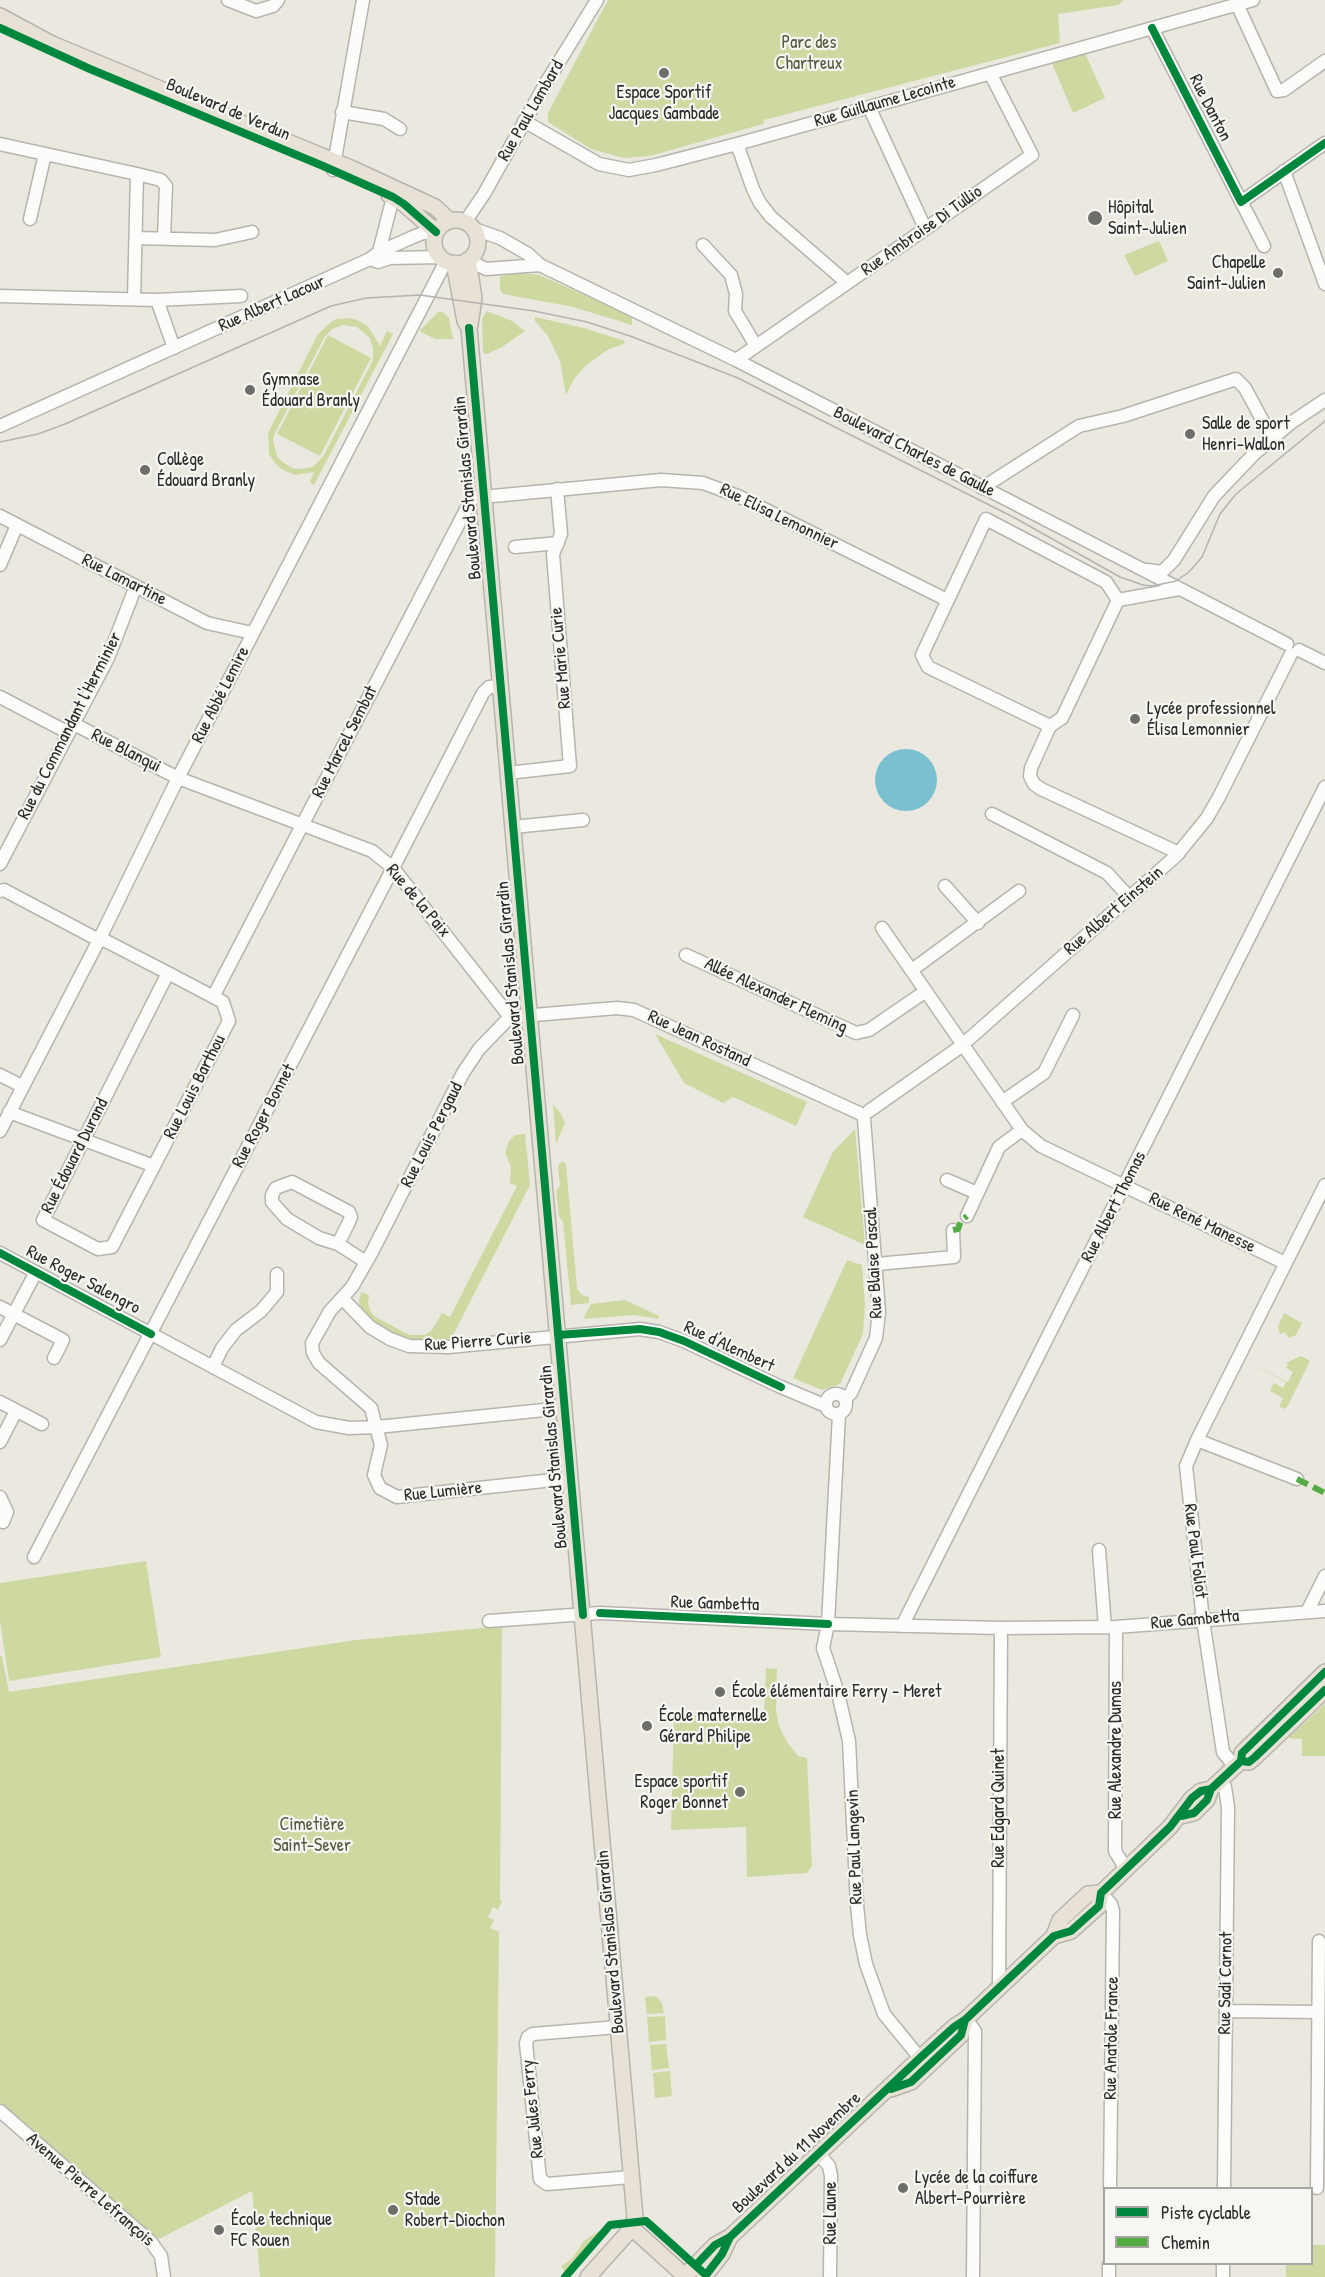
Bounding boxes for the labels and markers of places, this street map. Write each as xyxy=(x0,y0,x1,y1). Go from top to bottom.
marker: Espace Sportif Jacques Gambade xyxy=(657,66,671,80)
place label: Espace Sportif Jacques Gambade xyxy=(608,82,720,124)
place label: Hôpital Saint-Julien xyxy=(1108,197,1187,240)
marker: Hôpital Saint-Julien xyxy=(1086,209,1104,227)
place label: Chapelle Saint-Julien xyxy=(1187,252,1266,294)
marker: Chapelle Saint-Julien xyxy=(1271,266,1285,280)
place label: Gymnase Édouard Branly xyxy=(262,369,360,412)
marker: Gymnase Édouard Branly xyxy=(243,383,257,397)
place label: Salle de sport Henri-Wallon xyxy=(1202,413,1290,456)
marker: Salle de sport Henri-Wallon xyxy=(1183,427,1197,441)
place label: Collège Édouard Branly xyxy=(157,449,255,492)
marker: Collège Édouard Branly xyxy=(138,463,152,477)
place label: Lycée professionnel Élisa Lemonnier xyxy=(1147,698,1276,740)
marker: Lycée professionnel Élisa Lemonnier xyxy=(1128,712,1142,726)
place label: École élémentaire Ferry - Meret xyxy=(732,1681,942,1703)
marker: École élémentaire Ferry - Meret xyxy=(713,1685,727,1699)
place label: École maternelle Gérard Philipe xyxy=(659,1705,767,1748)
marker: École maternelle Gérard Philipe xyxy=(640,1719,654,1733)
place label: Espace sportif Roger Bonnet xyxy=(635,1771,728,1814)
marker: Espace sportif Roger Bonnet xyxy=(733,1785,747,1799)
place label: Lycée de la coiffure Albert-Pourrière xyxy=(915,2167,1038,2210)
marker: Lycée de la coiffure Albert-Pourrière xyxy=(896,2181,910,2195)
place label: Stade Robert-Diochon xyxy=(405,2189,505,2232)
marker: Stade Robert-Diochon xyxy=(386,2203,400,2217)
place label: École technique FC Rouen xyxy=(231,2209,332,2252)
marker: École technique FC Rouen xyxy=(212,2223,226,2237)

